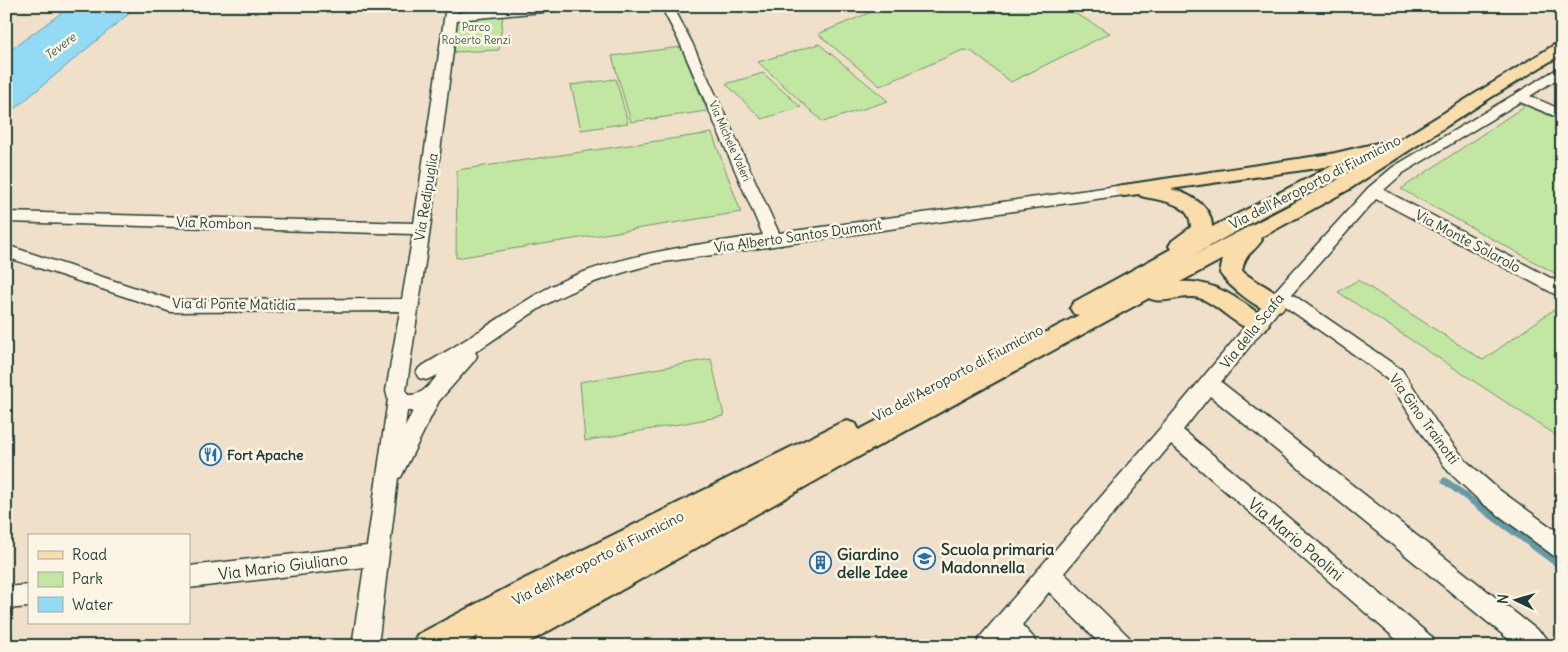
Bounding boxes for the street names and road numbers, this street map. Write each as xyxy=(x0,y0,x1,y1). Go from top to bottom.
street label: Via Michele Valeri xyxy=(706,99,754,183)
street label: Via dell'Aeroporto di Fiumicino xyxy=(1226,131,1404,233)
street label: Via Redipuglia xyxy=(410,152,442,242)
street label: Via Monte Solarolo xyxy=(1412,206,1524,276)
street label: Via Rombon xyxy=(176,213,252,233)
street label: Via Alberto Santos Dumont xyxy=(713,215,883,257)
street label: Via della Scafa xyxy=(1216,290,1288,372)
street label: Via di Ponte Matidia xyxy=(172,294,296,314)
street label: Via dell'Aeroporto di Fiumicino xyxy=(870,320,1046,426)
street label: Via Gino Trainotti xyxy=(1385,370,1463,468)
street label: Via Mario Paolini xyxy=(1244,493,1348,585)
street label: Via dell'Aeroporto di Fiumicino xyxy=(509,507,687,609)
street label: Via Mario Giuliano xyxy=(217,548,349,584)

